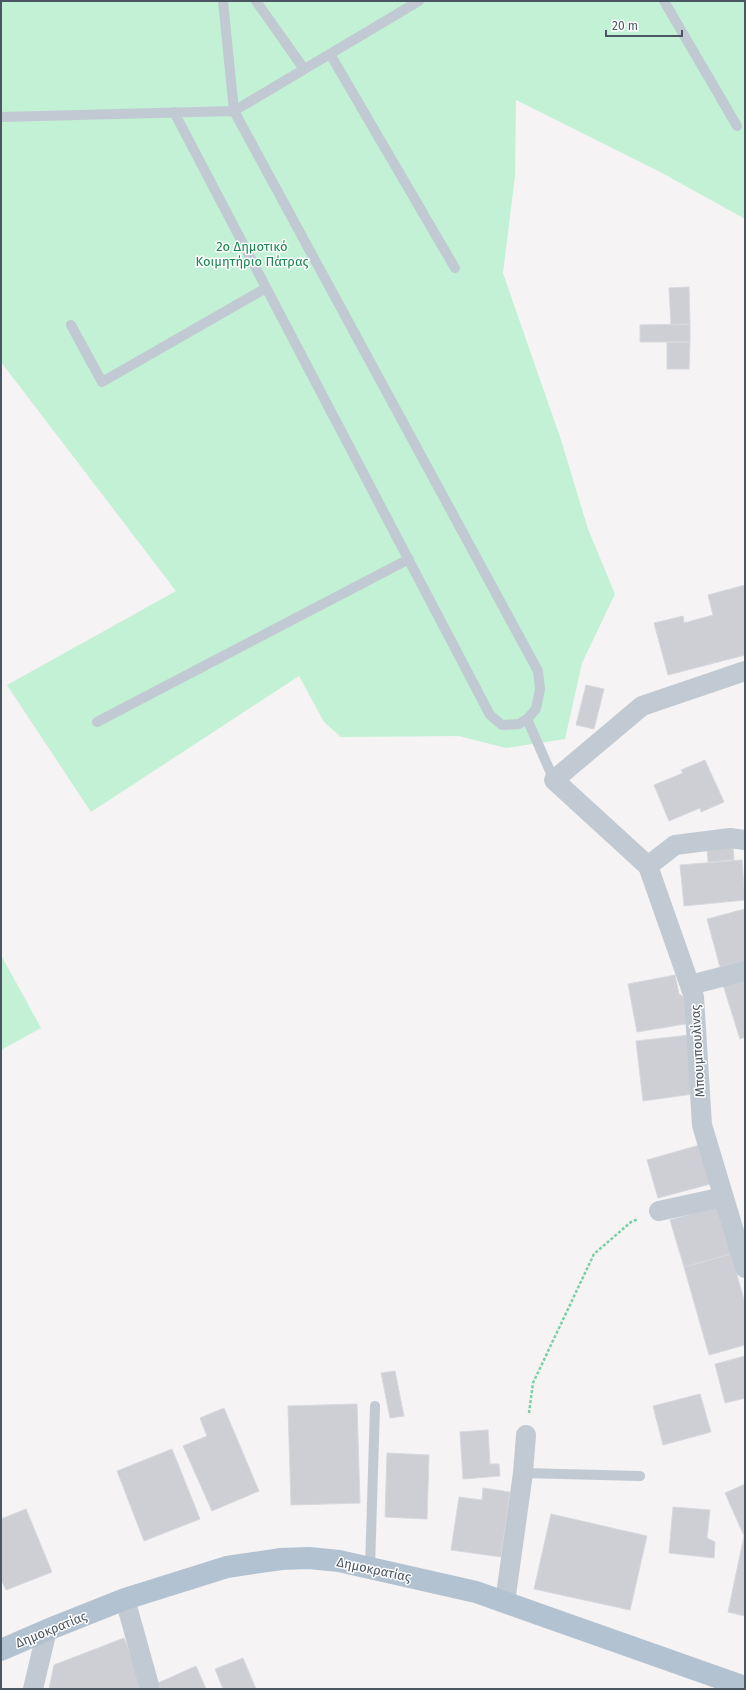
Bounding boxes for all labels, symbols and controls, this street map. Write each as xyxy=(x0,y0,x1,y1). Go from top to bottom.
scale bar xyxy=(606,12,682,38)
text: 20 m xyxy=(612,19,638,33)
park label: 2o Δημοτικό Κοιμητήριο Πάτρας xyxy=(196,239,308,269)
street label: Μπουμπουλίνας xyxy=(688,1004,707,1098)
street label: Δημοκρατίας xyxy=(335,1554,412,1585)
street label: Δημοκρατίας xyxy=(13,1608,89,1651)

